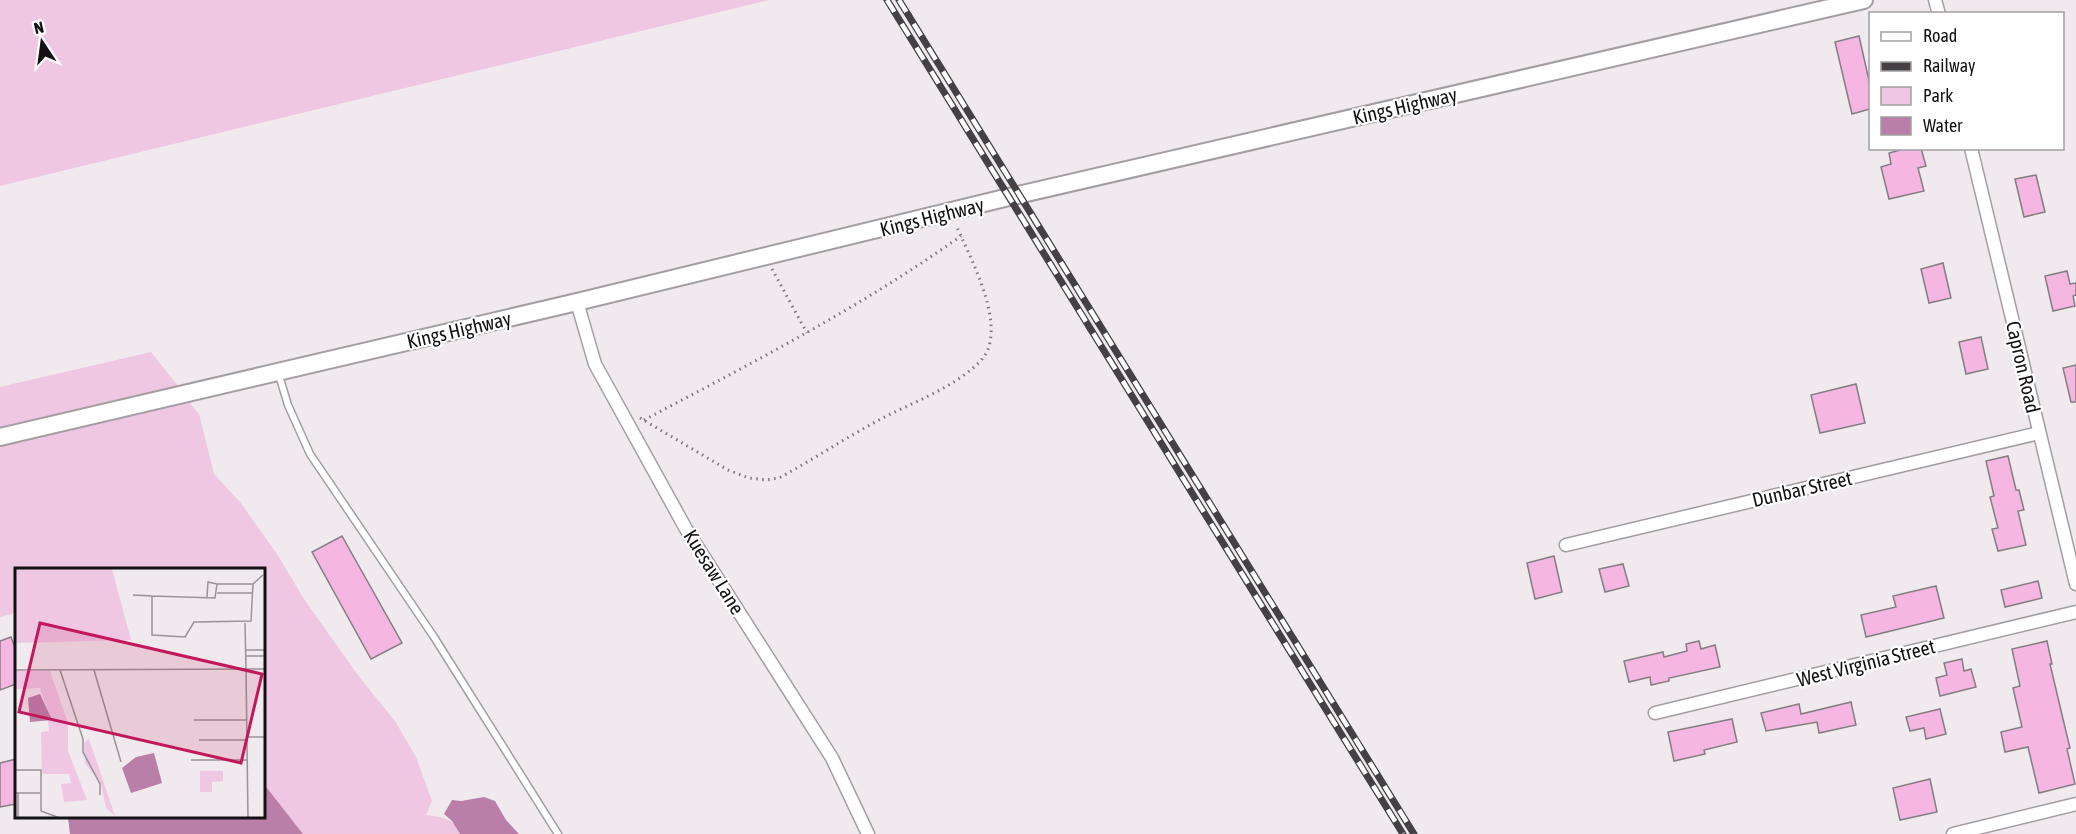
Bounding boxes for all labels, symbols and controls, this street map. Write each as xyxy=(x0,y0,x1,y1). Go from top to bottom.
north arrow xyxy=(12,12,72,72)
legend xyxy=(1869,12,2064,150)
text: N xyxy=(32,18,45,37)
text: Road xyxy=(1923,25,1957,46)
text: Railway xyxy=(1923,55,1975,76)
street label: Kings Highway xyxy=(1351,82,1459,129)
text: Park xyxy=(1923,85,1953,106)
text: Water xyxy=(1923,115,1963,136)
street label: Kings Highway xyxy=(878,192,986,241)
street label: Kings Highway xyxy=(405,306,513,353)
street label: Capron Road xyxy=(2002,319,2045,415)
street label: Dunbar Street xyxy=(1750,466,1854,511)
street label: Kuesaw Lane xyxy=(679,525,749,618)
inset map xyxy=(15,568,266,819)
street label: West Virginia Street xyxy=(1794,634,1938,691)

